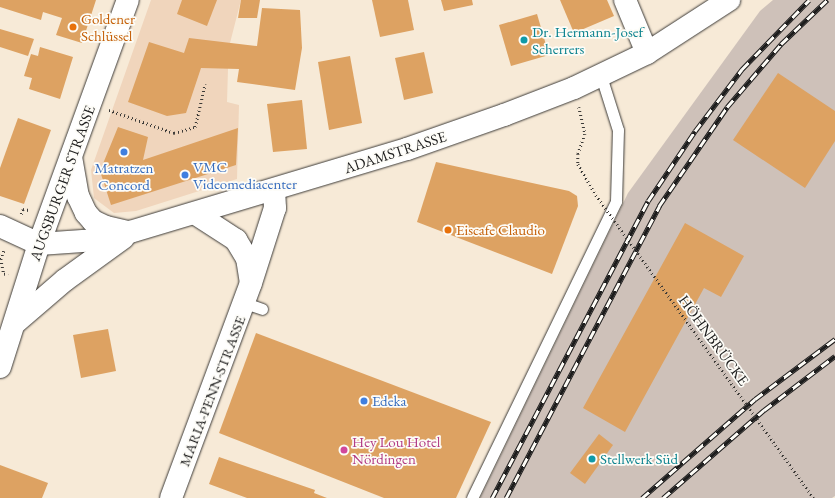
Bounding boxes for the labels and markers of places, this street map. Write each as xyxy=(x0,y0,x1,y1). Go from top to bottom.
place label: Goldener Schlüssel xyxy=(81,9,135,44)
marker: Goldener Schlüssel xyxy=(68,22,78,32)
place label: Dr. Hermann-Josef Scherrers xyxy=(532,22,643,57)
marker: Dr. Hermann-Josef Scherrers xyxy=(519,35,529,45)
marker: Matratzen Concord xyxy=(119,147,129,157)
place label: VMC Videomediacenter xyxy=(193,157,297,192)
place label: Matratzen Concord xyxy=(94,158,154,193)
marker: VMC Videomediacenter xyxy=(180,170,190,180)
place label: Eiscafe Claudio xyxy=(456,221,545,239)
marker: Eiscafe Claudio xyxy=(443,225,453,235)
place label: Edeka xyxy=(372,392,407,410)
marker: Edeka xyxy=(359,396,369,406)
place label: Hey Lou Hotel Nördingen xyxy=(352,432,440,467)
marker: Hey Lou Hotel Nördingen xyxy=(339,445,349,455)
place label: Stellwerk Süd xyxy=(600,450,678,468)
marker: Stellwerk Süd xyxy=(587,454,597,464)

